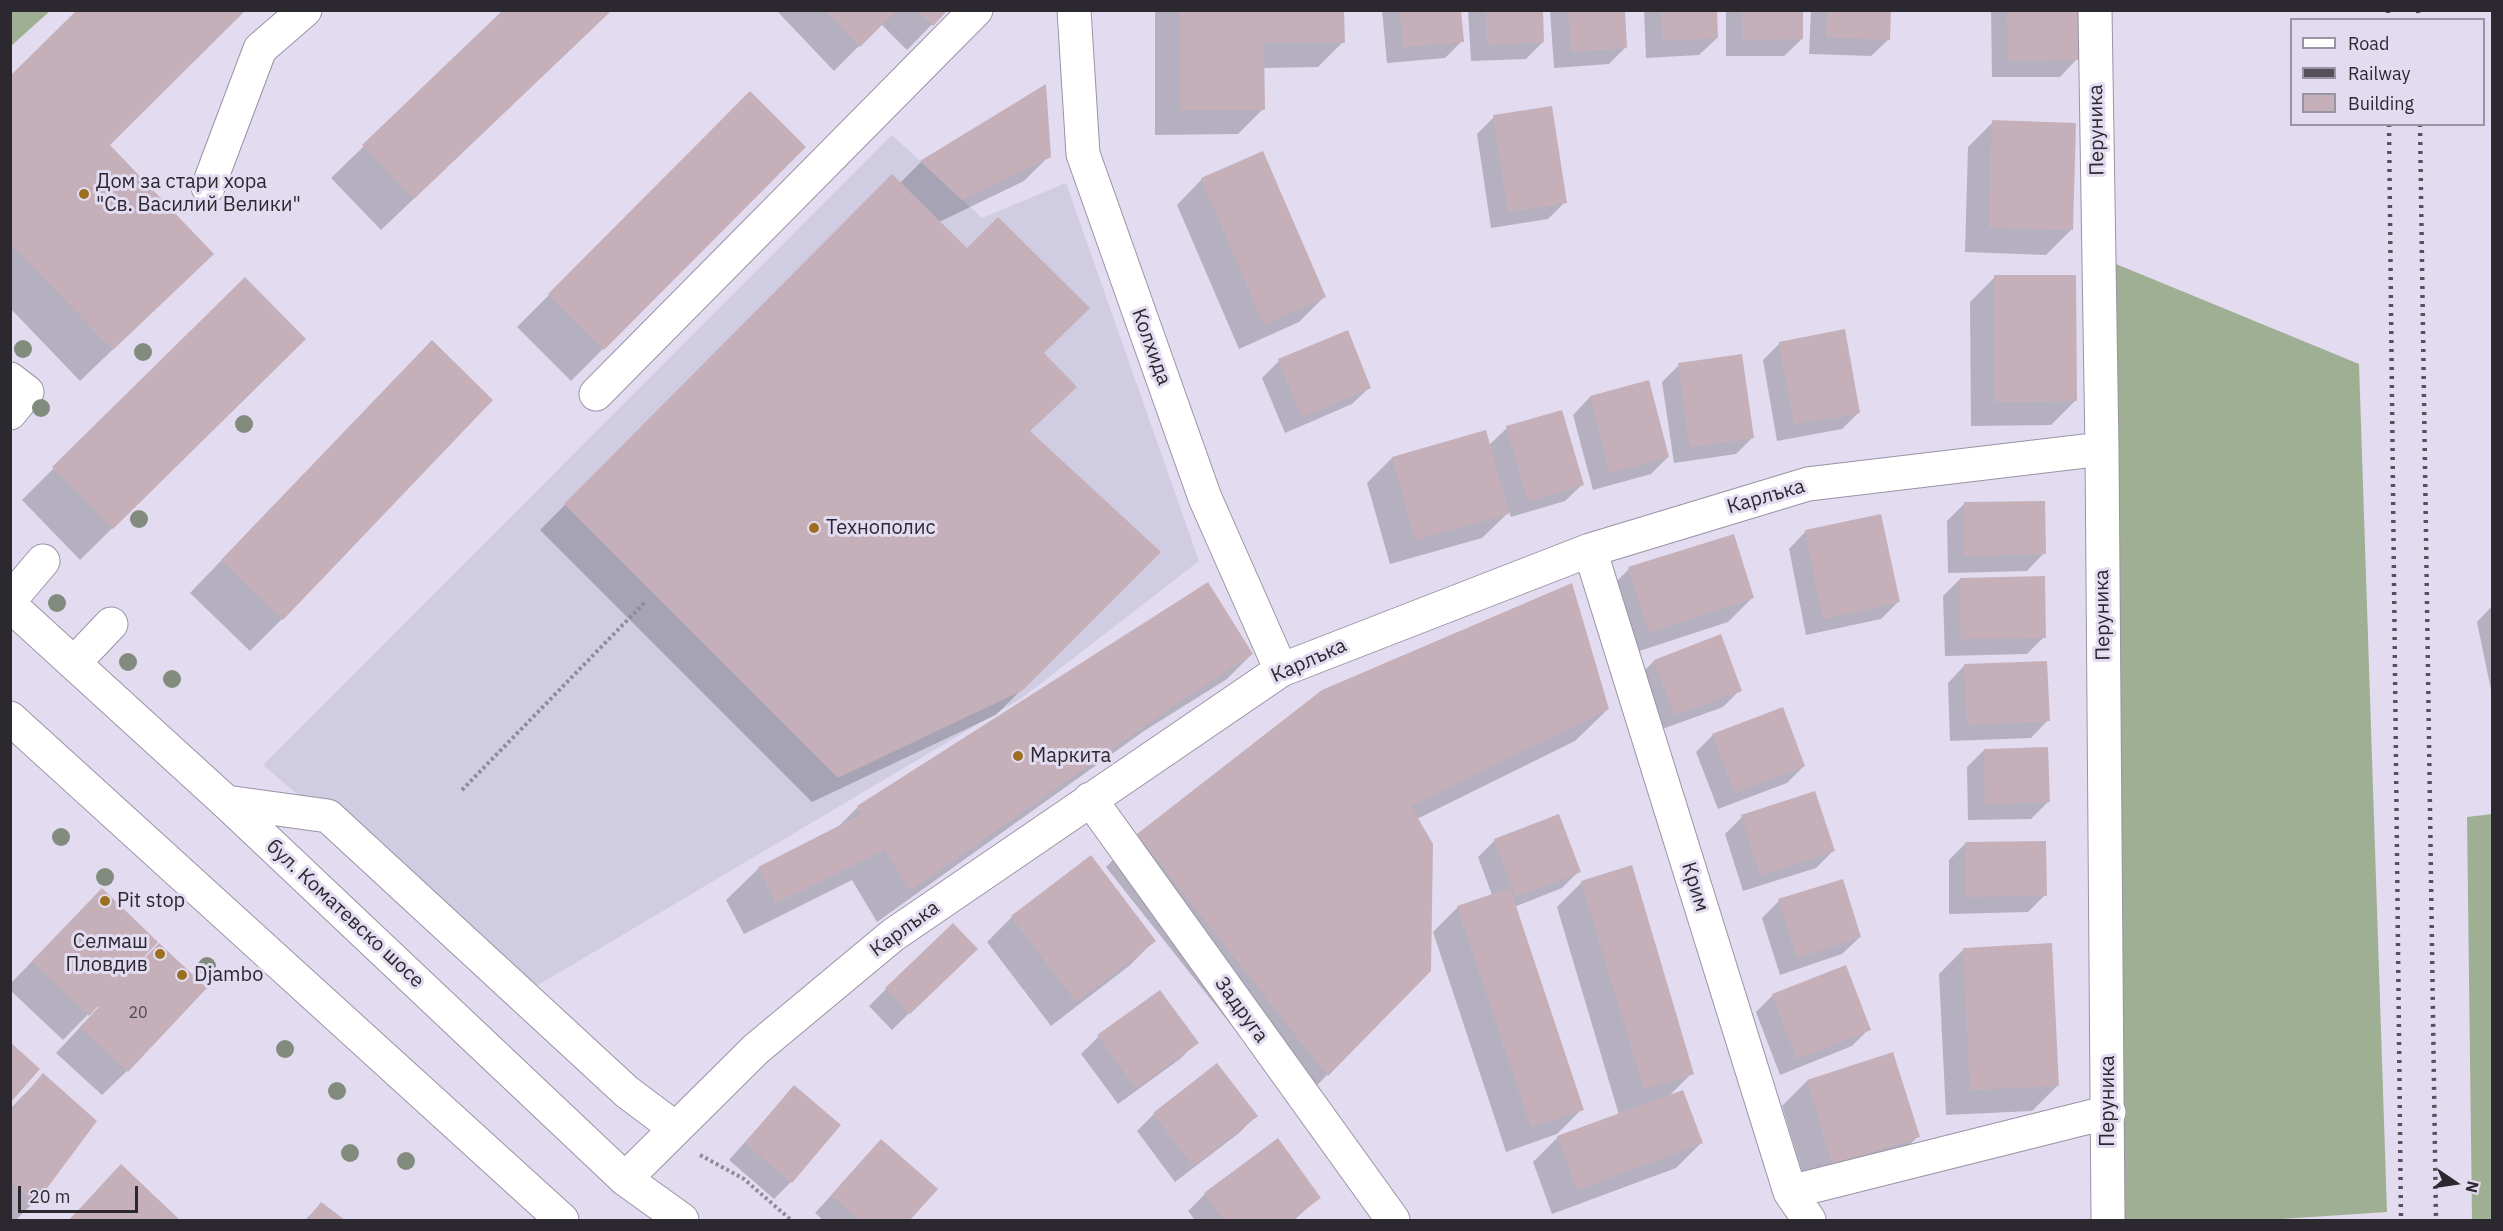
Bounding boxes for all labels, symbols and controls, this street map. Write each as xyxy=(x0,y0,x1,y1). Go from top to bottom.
legend xyxy=(2290,18,2485,126)
text: Road xyxy=(2348,32,2389,55)
text: Railway xyxy=(2348,62,2410,85)
street label: Перуника xyxy=(2084,84,2110,176)
text: Building xyxy=(2348,92,2414,115)
place label: Дом за стари хора "Св. Василий Велики" xyxy=(96,170,301,217)
marker: Дом за стари хора "Св. Василий Велики" xyxy=(77,187,91,201)
street label: Колхида xyxy=(1126,305,1176,389)
street label: Карлъка xyxy=(1724,474,1808,520)
place label: Технополис xyxy=(826,516,936,540)
marker: Технополис xyxy=(807,521,821,535)
street label: Перуника xyxy=(2090,569,2116,661)
street label: Карлъка xyxy=(1268,634,1350,688)
place label: Маркита xyxy=(1030,744,1111,768)
marker: Маркита xyxy=(1011,749,1025,763)
street label: бул. Коматевско шосе xyxy=(261,835,429,993)
street label: Крим xyxy=(1676,859,1714,915)
place label: Pit stop xyxy=(117,889,185,913)
marker: Pit stop xyxy=(98,894,112,908)
street label: Карлъка xyxy=(866,896,944,962)
place label: Селмаш Пловдив xyxy=(66,930,148,977)
marker: Селмаш Пловдив xyxy=(153,947,167,961)
place label: Djambo xyxy=(194,963,263,987)
marker: Djambo xyxy=(175,968,189,982)
street label: Задруга xyxy=(1209,972,1273,1048)
house number: 20 xyxy=(128,1003,148,1023)
street label: Перуника xyxy=(2096,1055,2120,1147)
north arrow xyxy=(2425,1153,2485,1213)
scale bar xyxy=(21,1174,141,1212)
text: N xyxy=(2461,1179,2484,1195)
text: 20 m xyxy=(29,1185,71,1208)

